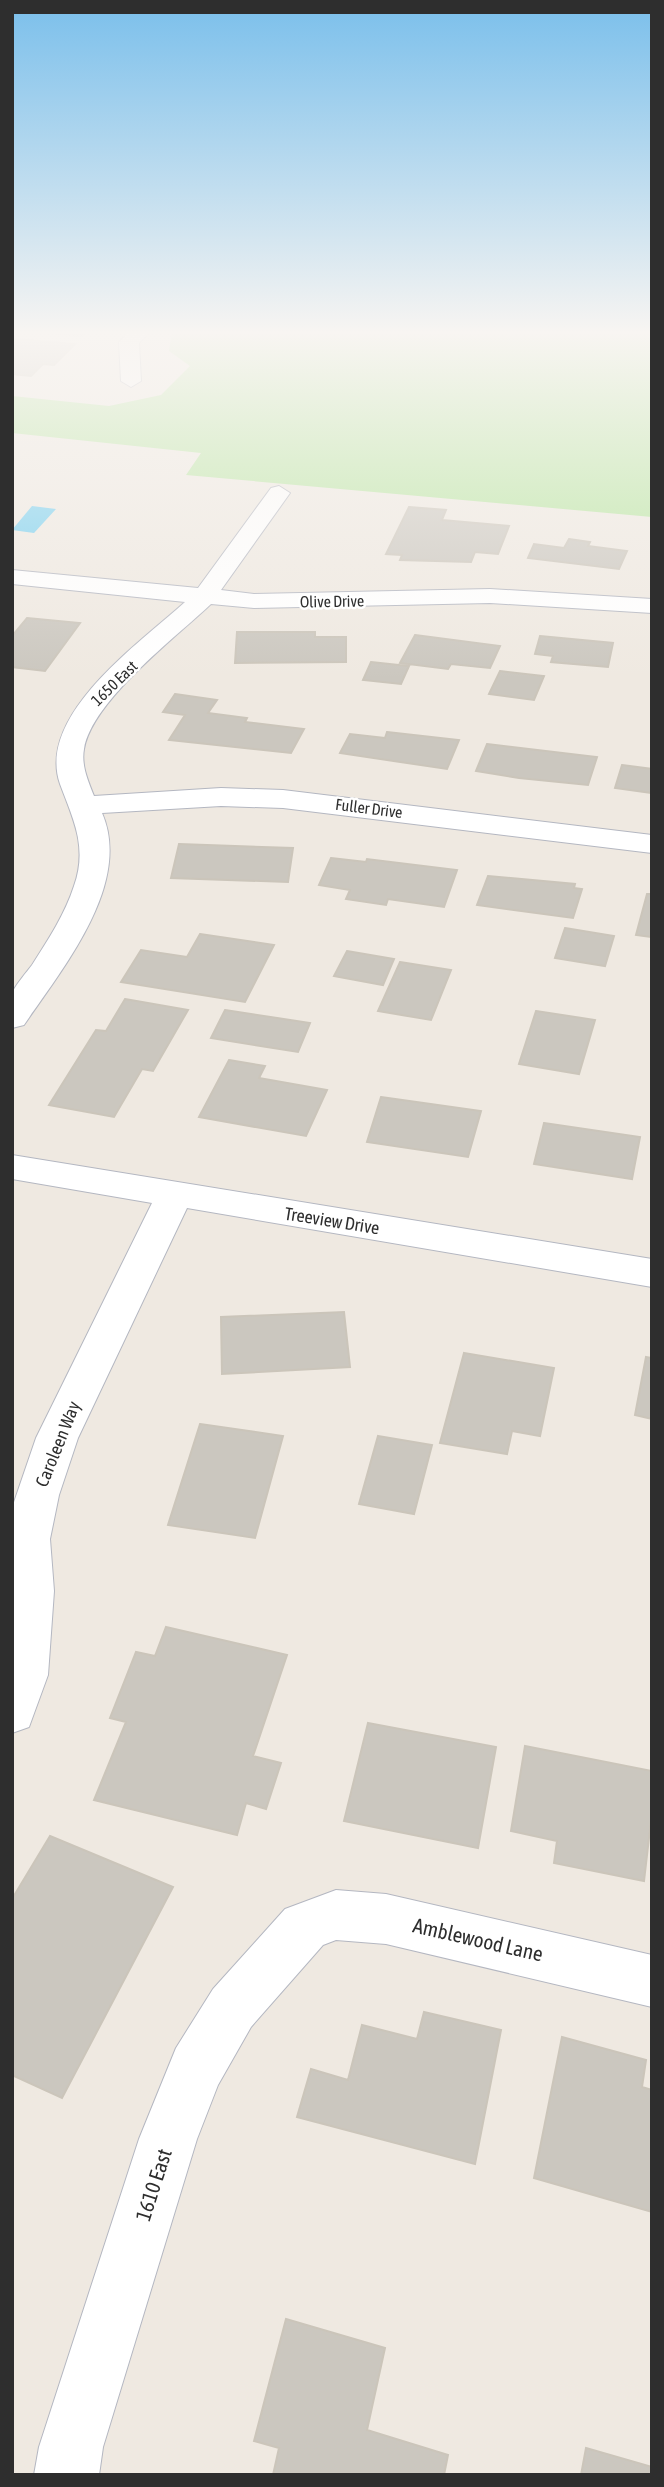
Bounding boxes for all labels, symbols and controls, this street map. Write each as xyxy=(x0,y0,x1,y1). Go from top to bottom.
street label: Olive Drive xyxy=(300,591,364,611)
street label: 1650 East xyxy=(87,657,141,709)
street label: Fuller Drive xyxy=(334,795,404,821)
street label: Treeview Drive xyxy=(283,1203,381,1238)
street label: Caroleen Way xyxy=(31,1398,84,1490)
street label: Amblewood Lane xyxy=(411,1912,546,1966)
street label: 1610 East xyxy=(130,2146,176,2224)

